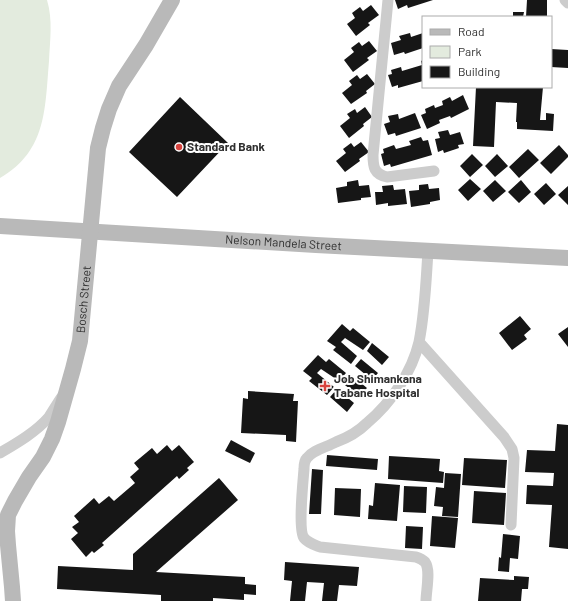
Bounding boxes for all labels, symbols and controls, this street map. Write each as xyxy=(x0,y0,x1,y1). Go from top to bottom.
legend xyxy=(422,16,552,88)
text: Road xyxy=(458,24,485,38)
text: Park xyxy=(458,44,482,58)
text: Building xyxy=(458,64,500,78)
place label: Standard Bank xyxy=(187,139,266,153)
marker: Standard Bank xyxy=(174,142,184,152)
street label: Nelson Mandela Street xyxy=(225,232,342,252)
street label: Bosch Street xyxy=(73,265,93,334)
place label: Job Shimankana Tabane Hospital xyxy=(334,371,422,399)
marker: Job Shimankana Tabane Hospital xyxy=(319,380,331,392)

